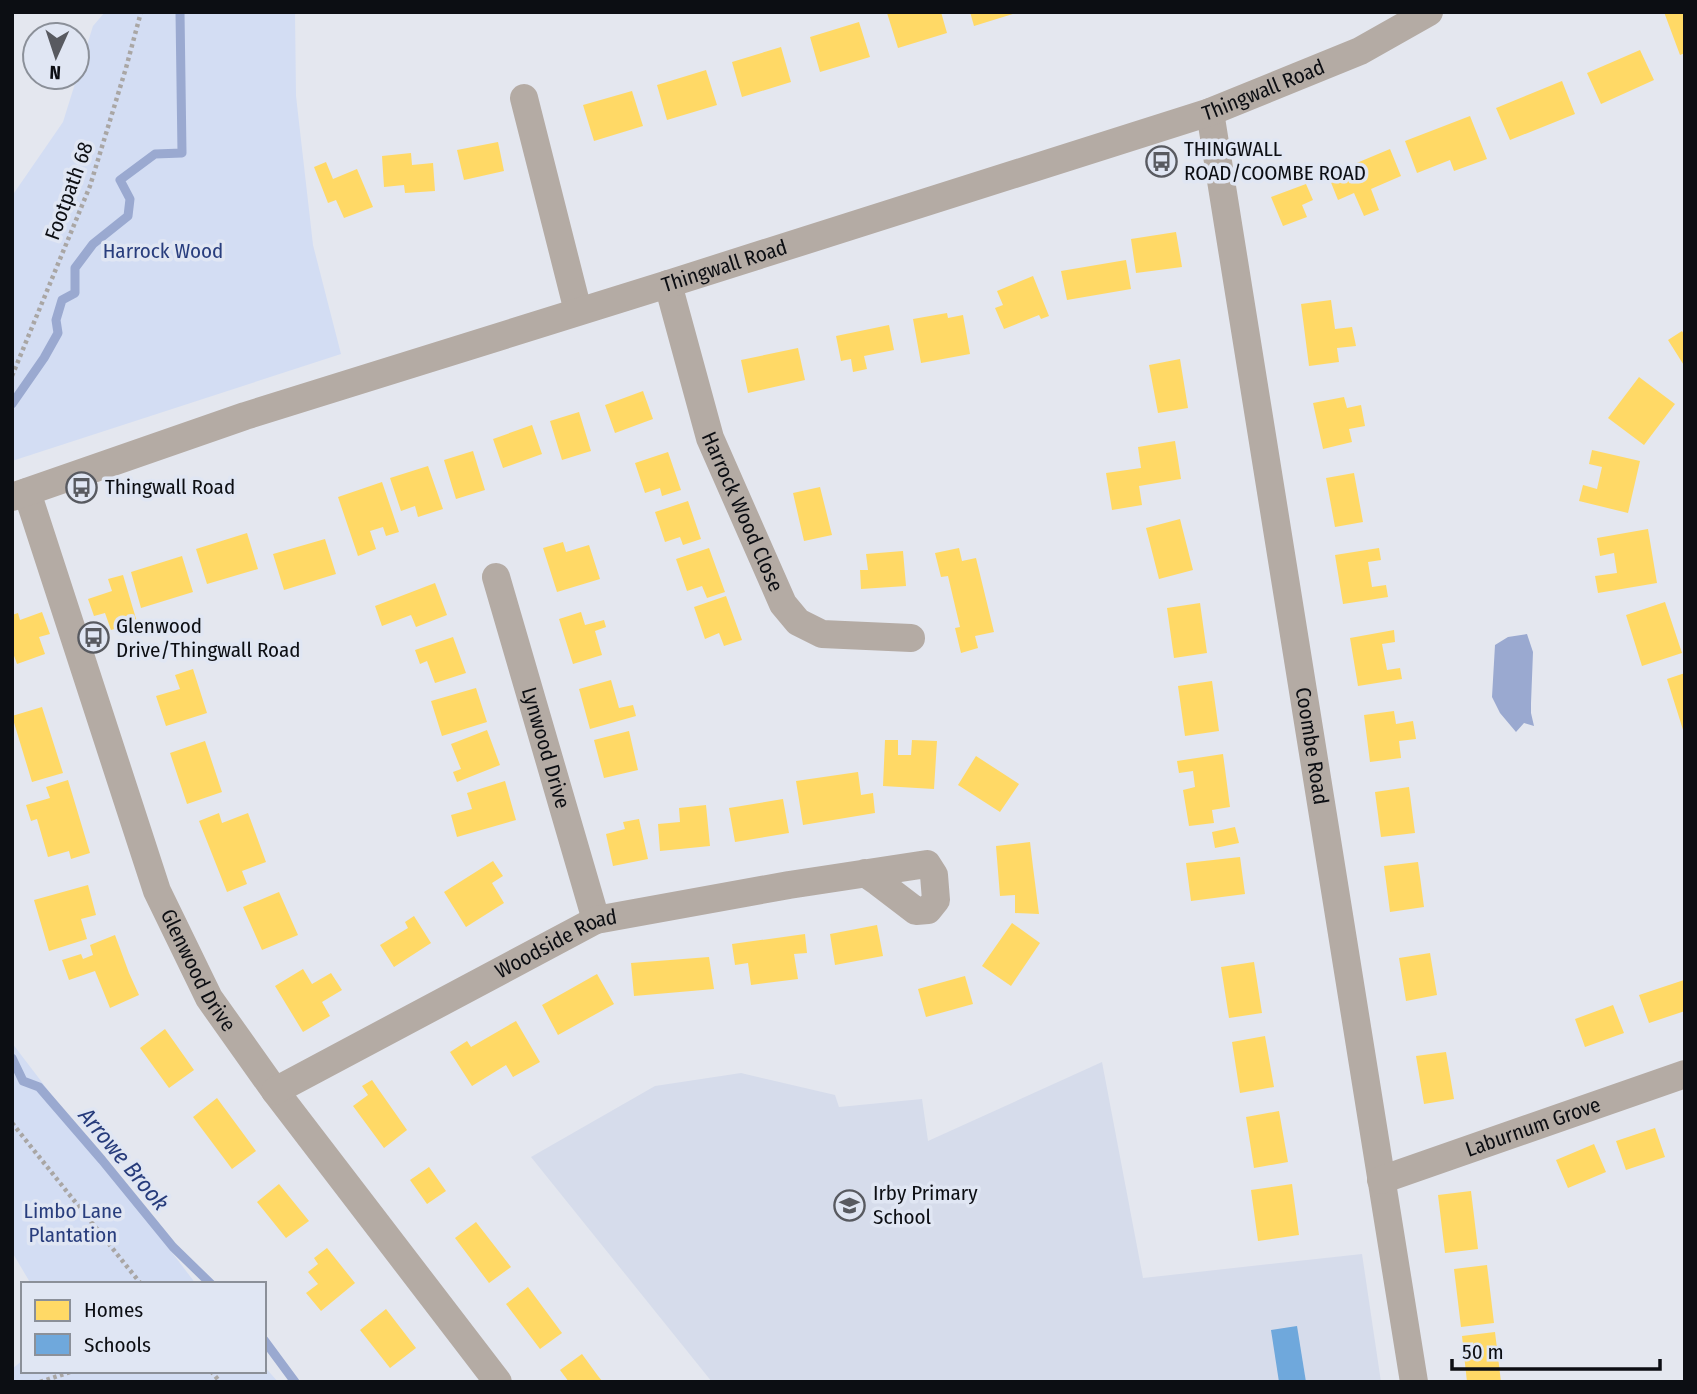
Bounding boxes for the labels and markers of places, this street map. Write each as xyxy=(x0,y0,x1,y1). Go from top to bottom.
place label: THINGWALL ROAD/COOMBE ROAD xyxy=(1184,136,1366,186)
bus stop icon: THINGWALL ROAD/COOMBE ROAD xyxy=(1144,144,1178,178)
bus stop icon: Thingwall Road xyxy=(65,470,99,504)
place label: Thingwall Road xyxy=(105,474,235,500)
place label: Glenwood Drive/Thingwall Road xyxy=(116,613,300,663)
bus stop icon: Glenwood Drive/Thingwall Road xyxy=(76,621,110,655)
place label: Irby Primary School xyxy=(873,1180,978,1230)
school or university icon: Irby Primary School xyxy=(833,1188,867,1222)

